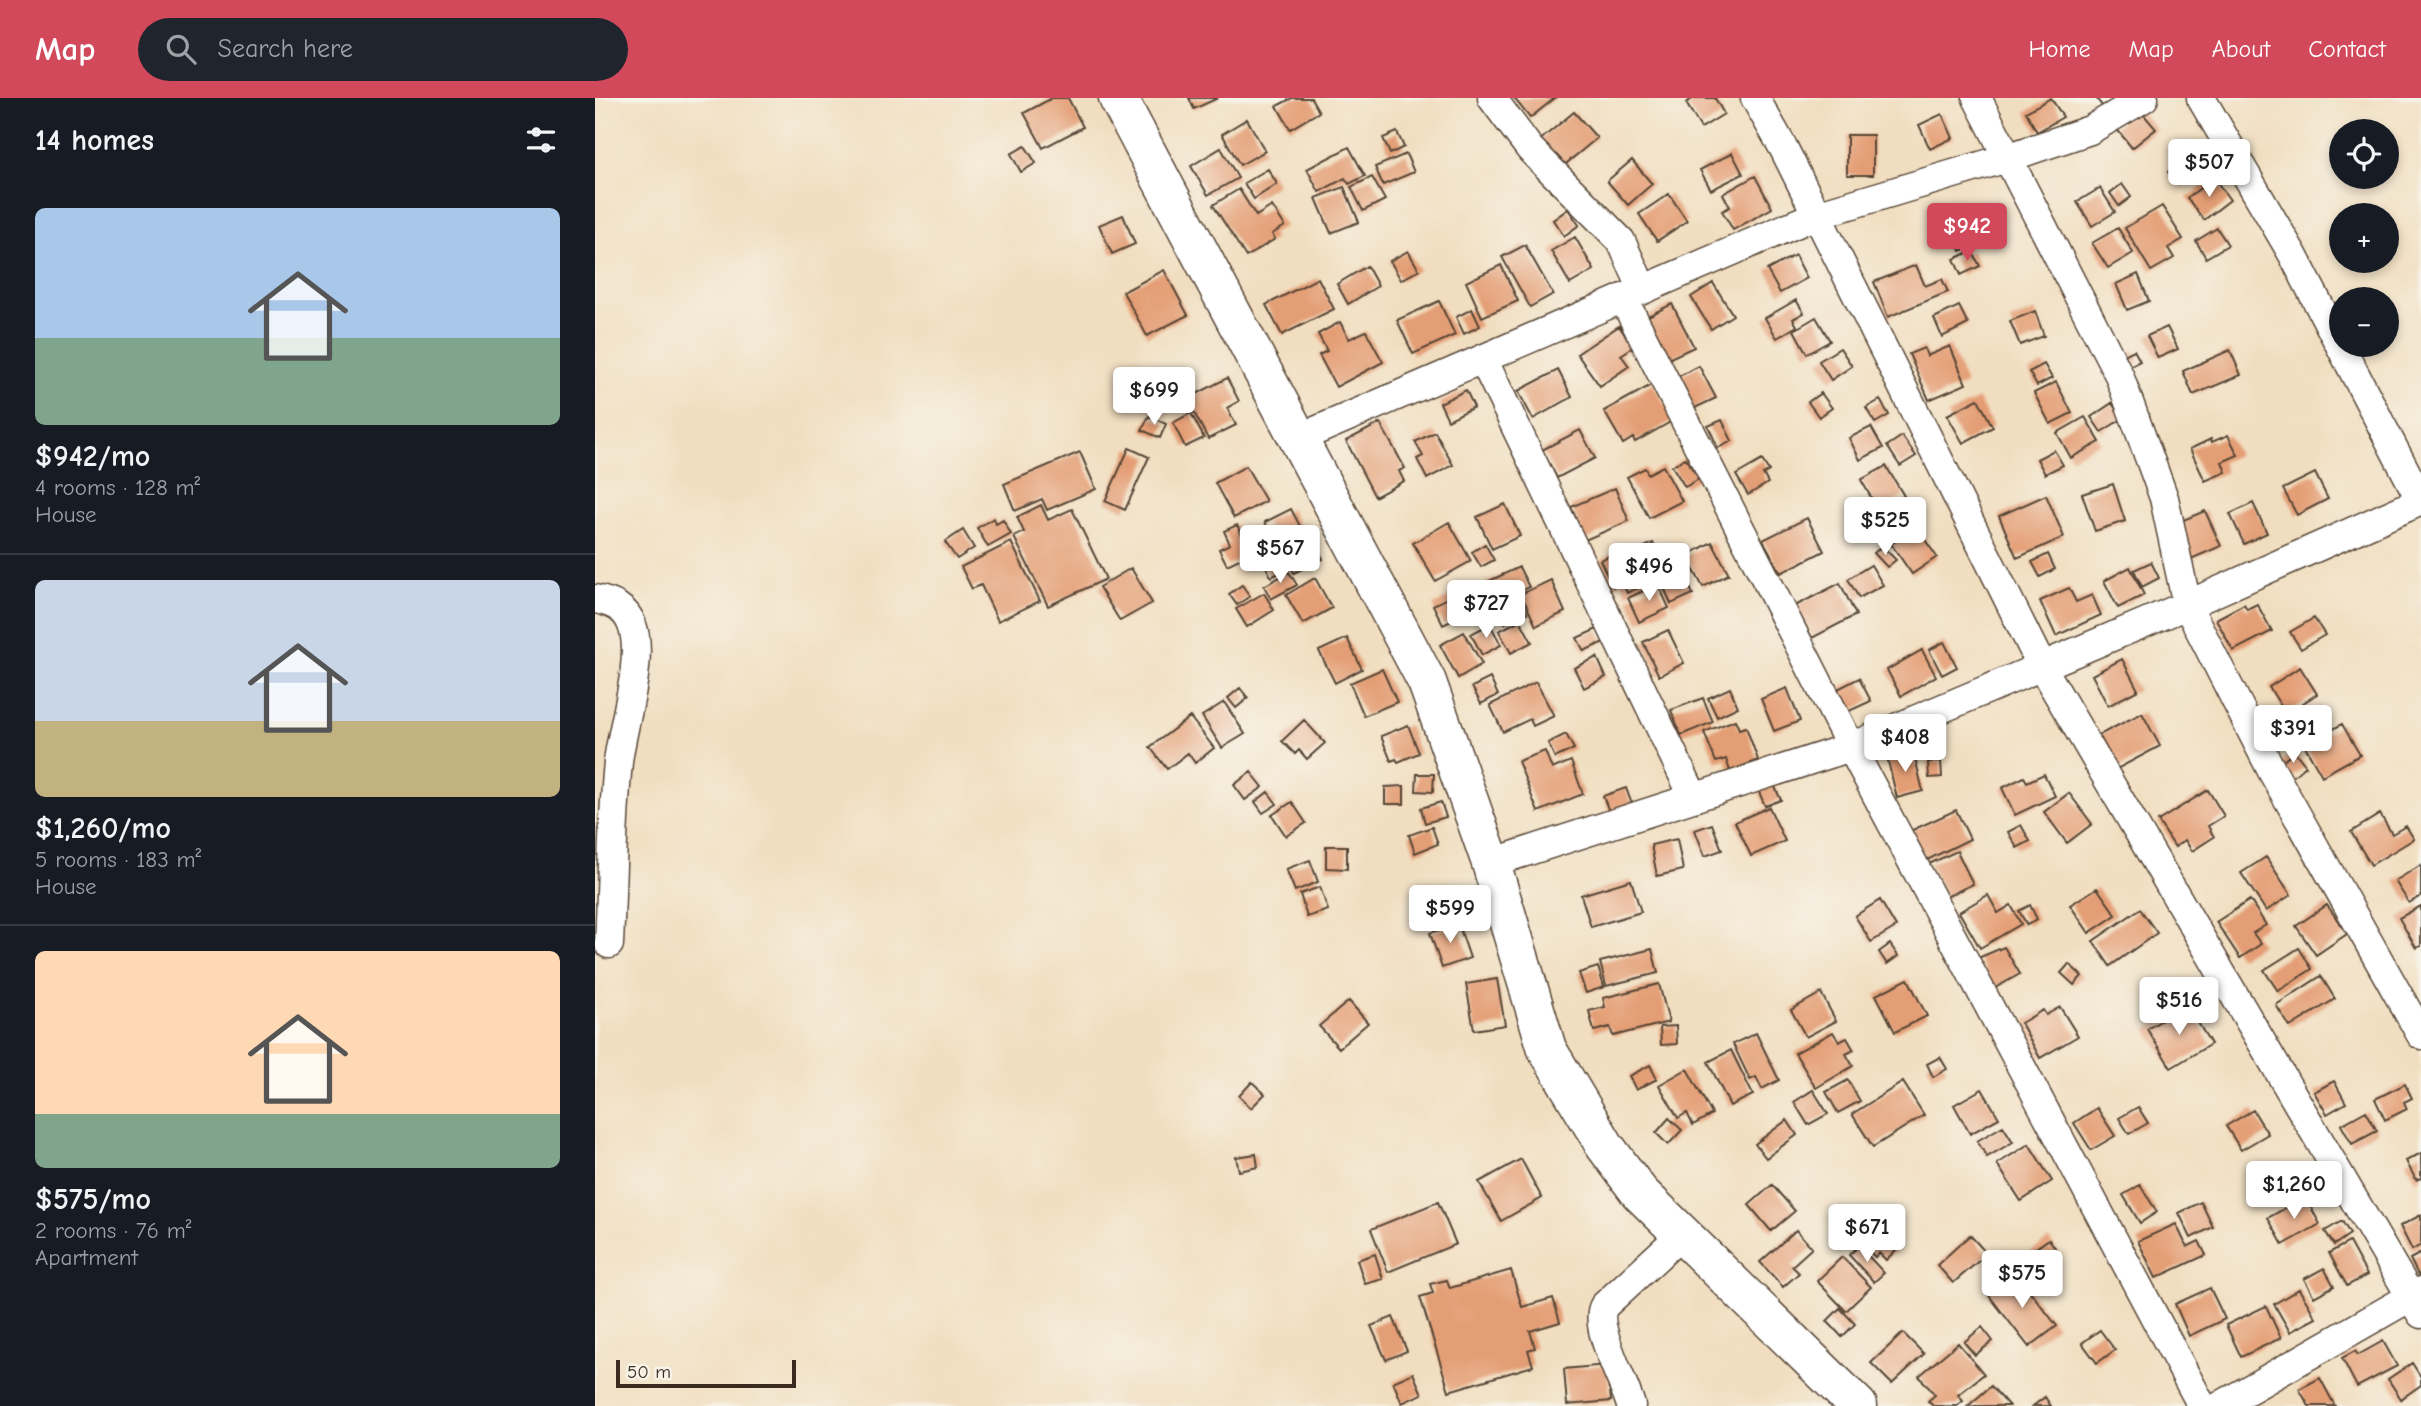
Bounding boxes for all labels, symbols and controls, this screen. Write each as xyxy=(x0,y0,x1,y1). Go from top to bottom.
search box xyxy=(138,18,628,81)
text: Map xyxy=(35,30,96,68)
icon: search xyxy=(162,30,200,68)
text: Search here xyxy=(218,34,353,64)
text: Home xyxy=(2029,35,2090,63)
text: Map xyxy=(2128,35,2174,63)
text: About xyxy=(2212,35,2270,63)
text: Contact xyxy=(2308,35,2386,63)
map controls xyxy=(2329,119,2399,357)
button: locate xyxy=(2329,119,2399,189)
icon: filters xyxy=(522,121,560,159)
text: 14 homes xyxy=(35,123,154,158)
pin: $507 xyxy=(2168,140,2250,199)
text: $507 xyxy=(2184,148,2234,175)
button: + xyxy=(2329,203,2399,273)
pin: $942 xyxy=(1926,204,2008,263)
text: $942 xyxy=(1943,212,1991,239)
icon: home xyxy=(235,253,361,379)
button: − xyxy=(2329,287,2399,357)
pin: $699 xyxy=(1113,368,1195,427)
text: $699 xyxy=(1129,376,1179,403)
text: $942/mo xyxy=(35,439,150,474)
text: 4 rooms · 128 m² xyxy=(35,474,200,501)
pin: $525 xyxy=(1844,498,1926,557)
text: House xyxy=(35,501,97,528)
text: $525 xyxy=(1860,506,1910,533)
pin: $567 xyxy=(1239,526,1321,585)
text: $567 xyxy=(1256,534,1304,561)
pin: $496 xyxy=(1608,544,1690,603)
text: $496 xyxy=(1625,552,1673,579)
pin: $727 xyxy=(1445,580,1527,640)
text: $727 xyxy=(1463,589,1509,616)
icon: home xyxy=(235,625,361,751)
pin: $391 xyxy=(2252,706,2334,765)
pin: $408 xyxy=(1864,714,1946,774)
text: $391 xyxy=(2270,714,2316,741)
text: $408 xyxy=(1880,723,1930,750)
text: $1,260/mo xyxy=(35,811,171,846)
text: 5 rooms · 183 m² xyxy=(35,846,201,873)
text: House xyxy=(35,873,97,900)
pin: $599 xyxy=(1409,886,1491,945)
text: $599 xyxy=(1425,894,1475,921)
pin: $516 xyxy=(2138,978,2220,1037)
text: $516 xyxy=(2155,986,2203,1013)
icon: home xyxy=(235,996,361,1122)
pin: $1,260 xyxy=(2237,1162,2351,1221)
text: $1,260 xyxy=(2262,1170,2326,1197)
text: $575/mo xyxy=(35,1182,151,1217)
pin: $671 xyxy=(1826,1204,1908,1264)
text: $671 xyxy=(1844,1213,1890,1240)
text: 2 rooms · 76 m² xyxy=(35,1217,191,1244)
text: Apartment xyxy=(35,1244,138,1271)
pin: $575 xyxy=(1981,1250,2063,1310)
text: $575 xyxy=(1998,1259,2046,1286)
scale bar xyxy=(616,1357,796,1389)
text: 50 m xyxy=(627,1361,671,1383)

